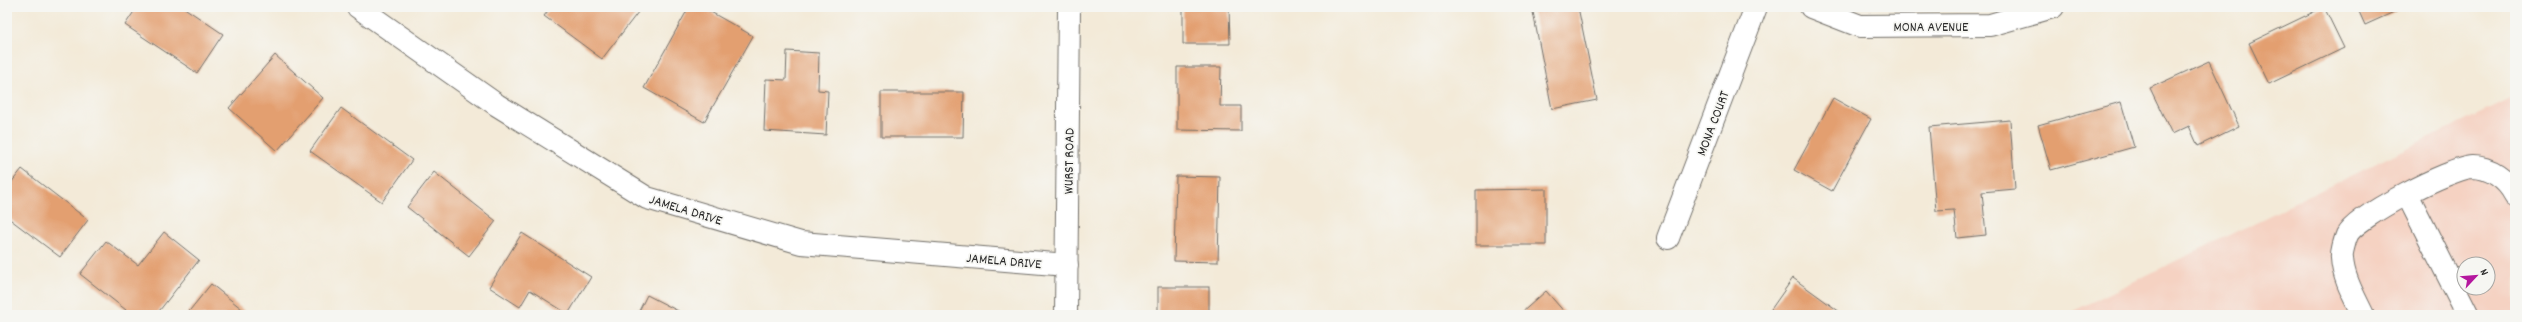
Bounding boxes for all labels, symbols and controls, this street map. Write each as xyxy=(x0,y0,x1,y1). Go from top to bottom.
street label: MONA AVENUE xyxy=(1894,18,1969,38)
street label: MONA COURT xyxy=(1692,88,1736,159)
street label: WURST ROAD xyxy=(1059,128,1081,194)
street label: JAMELA DRIVE xyxy=(646,190,725,232)
street label: JAMELA DRIVE xyxy=(965,249,1043,275)
north arrow xyxy=(2456,256,2496,296)
text: N xyxy=(2475,267,2492,279)

